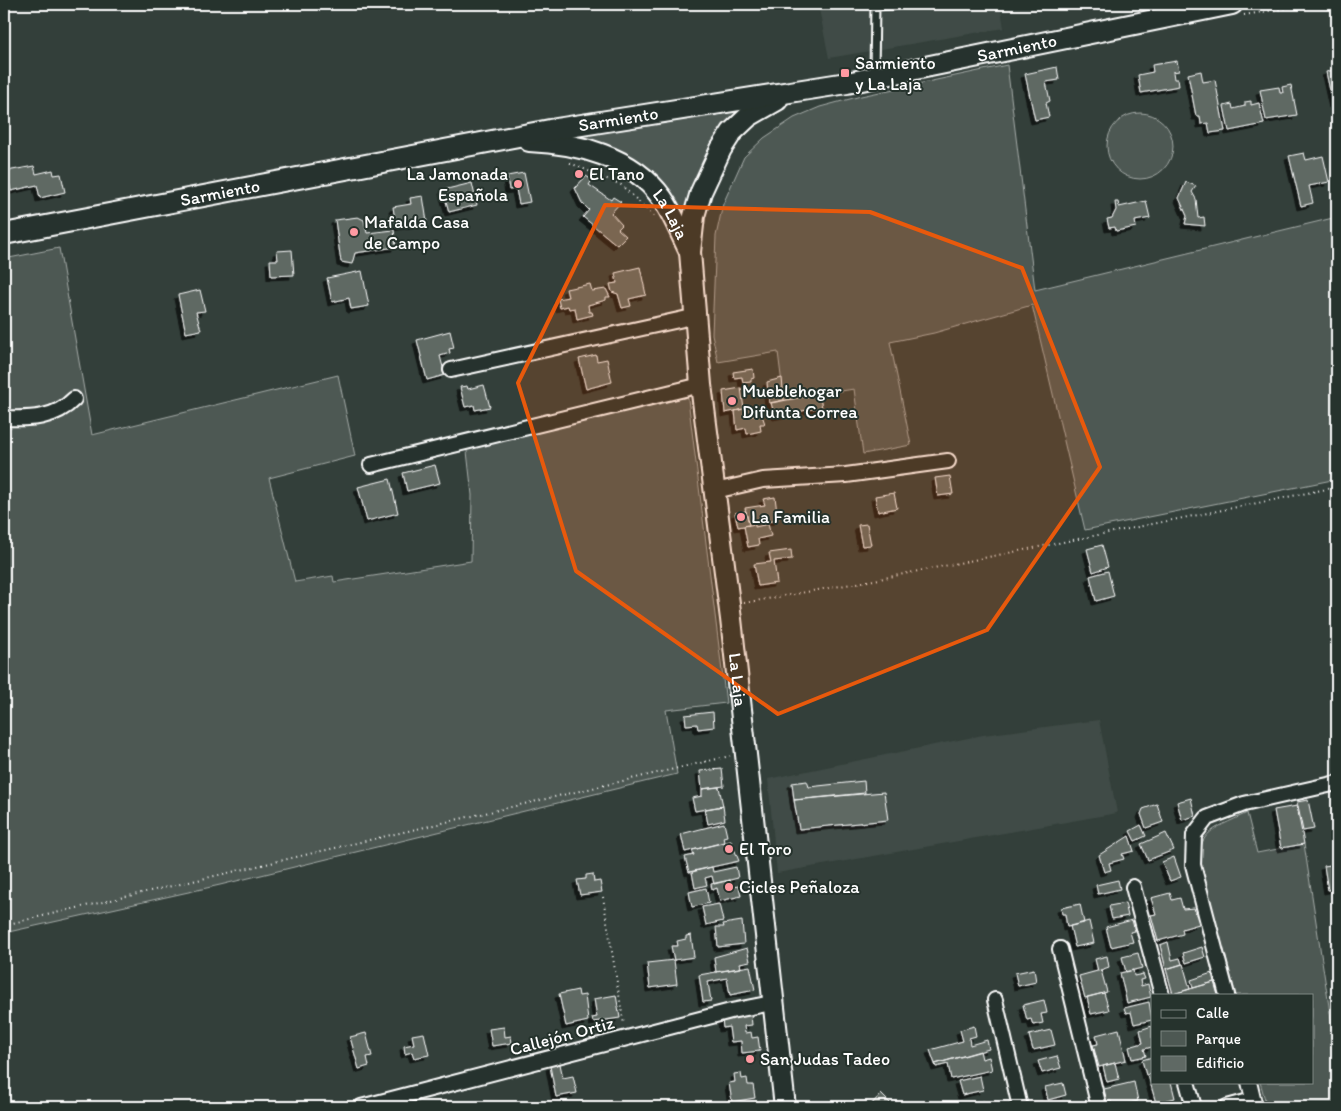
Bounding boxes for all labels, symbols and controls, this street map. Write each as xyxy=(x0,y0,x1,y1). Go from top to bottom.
street label: Sarmiento xyxy=(975,29,1059,67)
place label: Sarmiento y La Laja xyxy=(855,52,936,95)
marker: Sarmiento y La Laja xyxy=(839,67,851,79)
street label: Sarmiento xyxy=(577,102,660,136)
place label: La Jamonada Española xyxy=(406,163,509,206)
place label: El Tano xyxy=(589,163,645,185)
marker: El Tano xyxy=(573,168,585,180)
street label: Sarmiento xyxy=(178,174,262,211)
marker: La Jamonada Española xyxy=(512,178,524,190)
street label: La Laja xyxy=(648,184,694,243)
place label: Mafalda Casa de Campo xyxy=(364,211,469,254)
marker: Mafalda Casa de Campo xyxy=(348,226,360,238)
place label: Mueblehogar Difunta Correa xyxy=(742,380,858,423)
marker: Mueblehogar Difunta Correa xyxy=(726,395,738,407)
place label: La Familia xyxy=(751,506,830,528)
marker: La Familia xyxy=(735,511,747,523)
street label: La Laja xyxy=(724,652,752,709)
place label: El Toro xyxy=(739,838,792,860)
marker: El Toro xyxy=(723,843,735,855)
place label: Cicles Peñaloza xyxy=(739,876,860,898)
marker: Cicles Peñaloza xyxy=(723,881,735,893)
legend xyxy=(1151,994,1314,1084)
text: Calle xyxy=(1196,1004,1229,1022)
street label: Callejón Ortiz xyxy=(507,1011,617,1060)
text: Parque xyxy=(1196,1030,1241,1048)
place label: San Judas Tadeo xyxy=(760,1048,890,1070)
marker: San Judas Tadeo xyxy=(744,1053,756,1065)
text: Edificio xyxy=(1196,1054,1244,1072)

